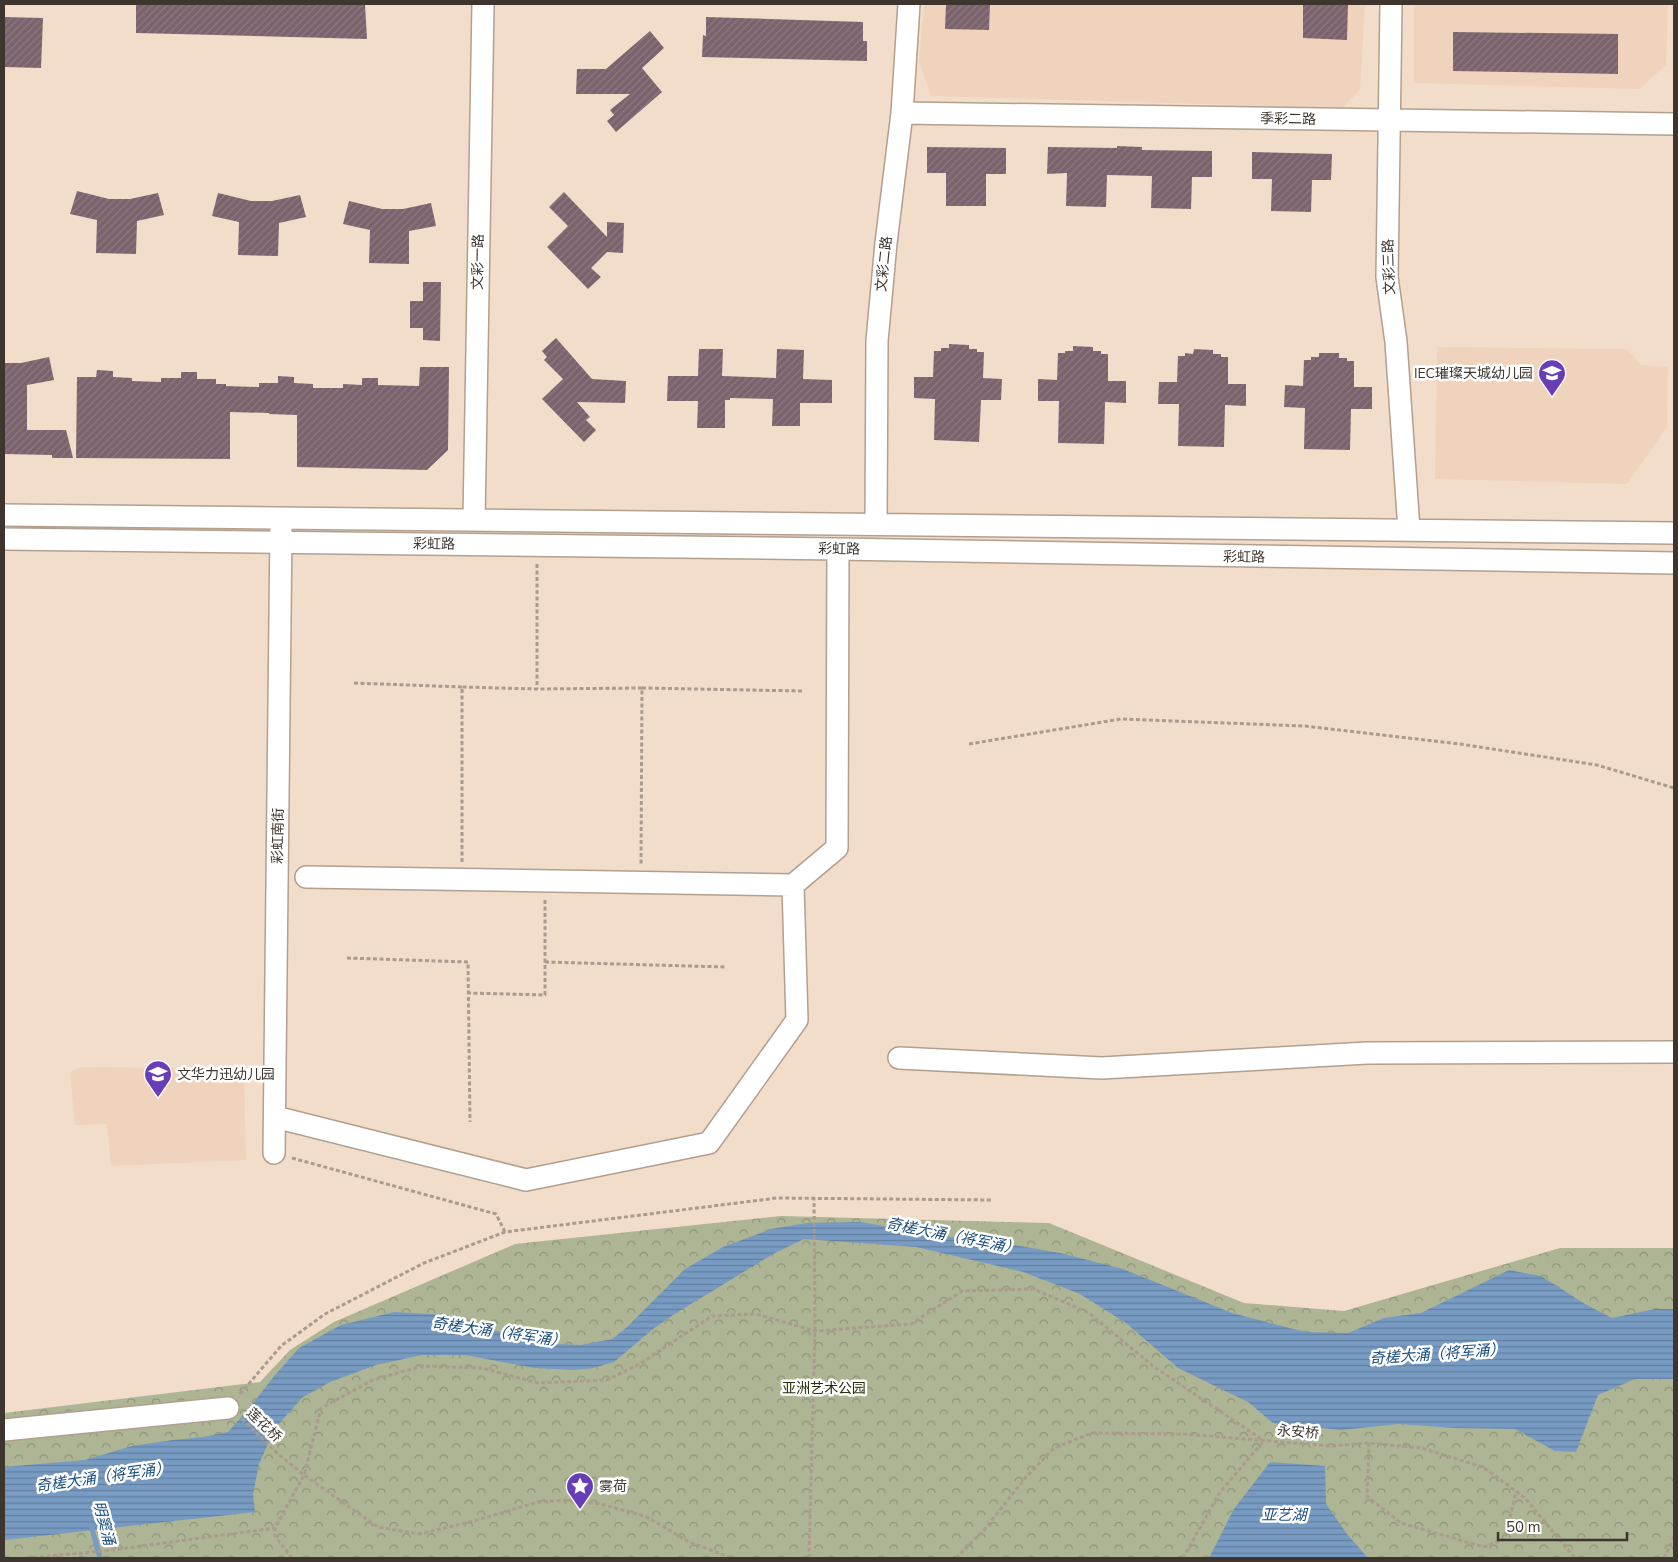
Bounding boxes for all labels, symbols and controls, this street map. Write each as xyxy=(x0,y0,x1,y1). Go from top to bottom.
street label: 季彩二路 xyxy=(1260,109,1316,129)
street label: 文彩一路 xyxy=(468,234,488,290)
street label: 文彩二路 xyxy=(872,235,896,293)
street label: 文彩三路 xyxy=(1379,239,1399,295)
school or university icon: IEC璀璨天城幼儿园 xyxy=(1537,358,1567,397)
place label: IEC璀璨天城幼儿园 xyxy=(1414,364,1533,383)
street label: 彩虹路 xyxy=(413,534,455,554)
street label: 彩虹路 xyxy=(818,539,860,559)
street label: 彩虹路 xyxy=(1223,547,1265,567)
street label: 彩虹南街 xyxy=(268,808,288,864)
school or university icon: 文华力迅幼儿园 xyxy=(143,1059,173,1098)
place label: 文华力迅幼儿园 xyxy=(177,1065,275,1084)
water label: 奇槎大涌（将军涌） xyxy=(885,1213,1021,1259)
water label: 奇槎大涌（将军涌） xyxy=(431,1313,567,1351)
water label: 奇槎大涌（将军涌） xyxy=(1369,1339,1505,1369)
park label: 亚洲艺术公园 xyxy=(782,1379,866,1398)
street label: 莲花桥 xyxy=(242,1404,286,1446)
street label: 永安桥 xyxy=(1276,1421,1320,1443)
water label: 奇槎大涌（将军涌） xyxy=(35,1458,171,1496)
place icon: 雾荷 xyxy=(565,1471,595,1510)
place label: 雾荷 xyxy=(599,1477,627,1496)
water label: 明窦涌 xyxy=(89,1499,120,1549)
water label: 亚艺湖 xyxy=(1261,1505,1308,1525)
scale bar xyxy=(1498,1510,1627,1542)
text: 50 m xyxy=(1506,1517,1541,1537)

